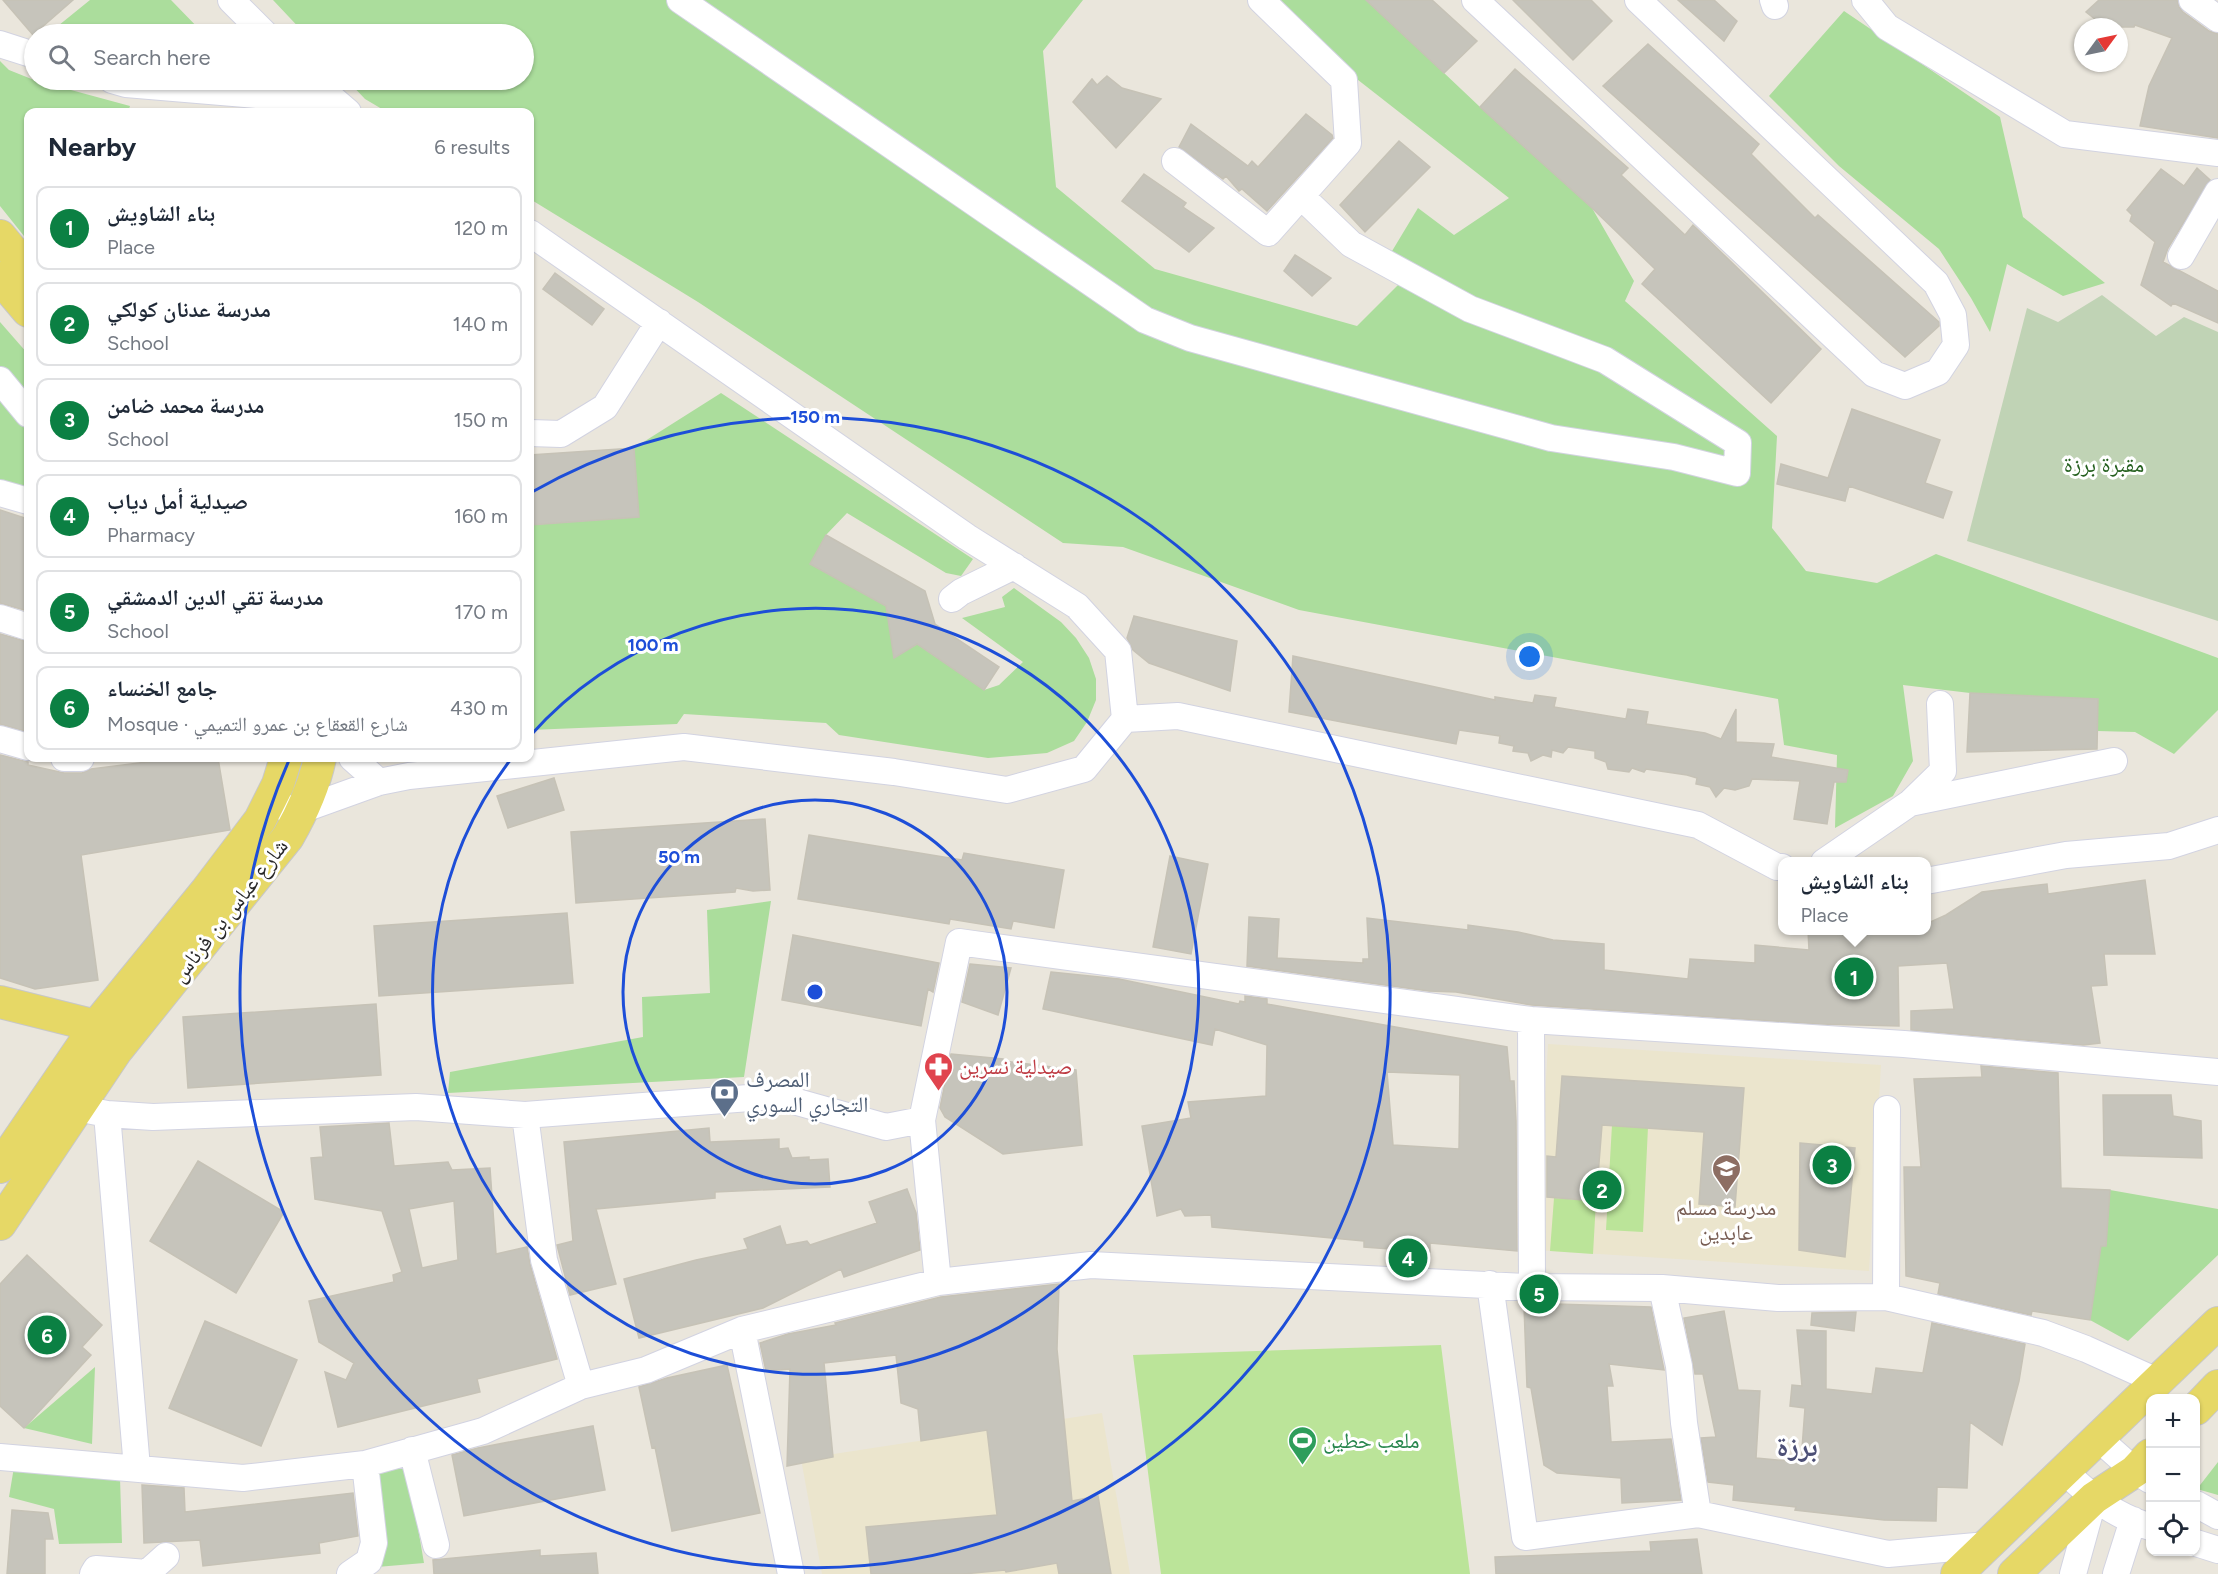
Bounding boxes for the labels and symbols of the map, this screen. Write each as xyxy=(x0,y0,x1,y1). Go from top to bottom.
north arrow xyxy=(2074,18,2128,72)
text: 150 m xyxy=(790,406,840,428)
park label: مقبرة برزة xyxy=(2064,451,2144,478)
text: 100 m xyxy=(628,634,678,656)
your location xyxy=(1515,642,1544,671)
street label: شارع عباس بن فرناس xyxy=(165,833,294,987)
text: 50 m xyxy=(658,846,700,868)
pin: 1 xyxy=(1834,954,1874,1000)
centre of rings xyxy=(805,982,825,1002)
pharmacy icon: صيدلية نسرين xyxy=(922,1050,954,1092)
place label: صيدلية نسرين xyxy=(959,1053,1073,1080)
place label: المصرف التجاري السوري xyxy=(746,1066,868,1122)
bank icon: المصرف التجاري السوري xyxy=(709,1076,741,1118)
pin: 3 xyxy=(1812,1142,1852,1188)
school or university icon: مدرسة مسلم عابدين xyxy=(1710,1152,1742,1194)
pin: 2 xyxy=(1582,1168,1622,1212)
place label: مدرسة مسلم عابدين xyxy=(1676,1194,1776,1246)
pin: 4 xyxy=(1388,1236,1428,1280)
pin: 5 xyxy=(1520,1272,1558,1316)
pin: 6 xyxy=(28,1312,66,1358)
sports icon: ملعب حطين xyxy=(1286,1424,1318,1466)
place label: ملعب حطين xyxy=(1323,1427,1420,1454)
district label: برزة xyxy=(1776,1429,1818,1463)

